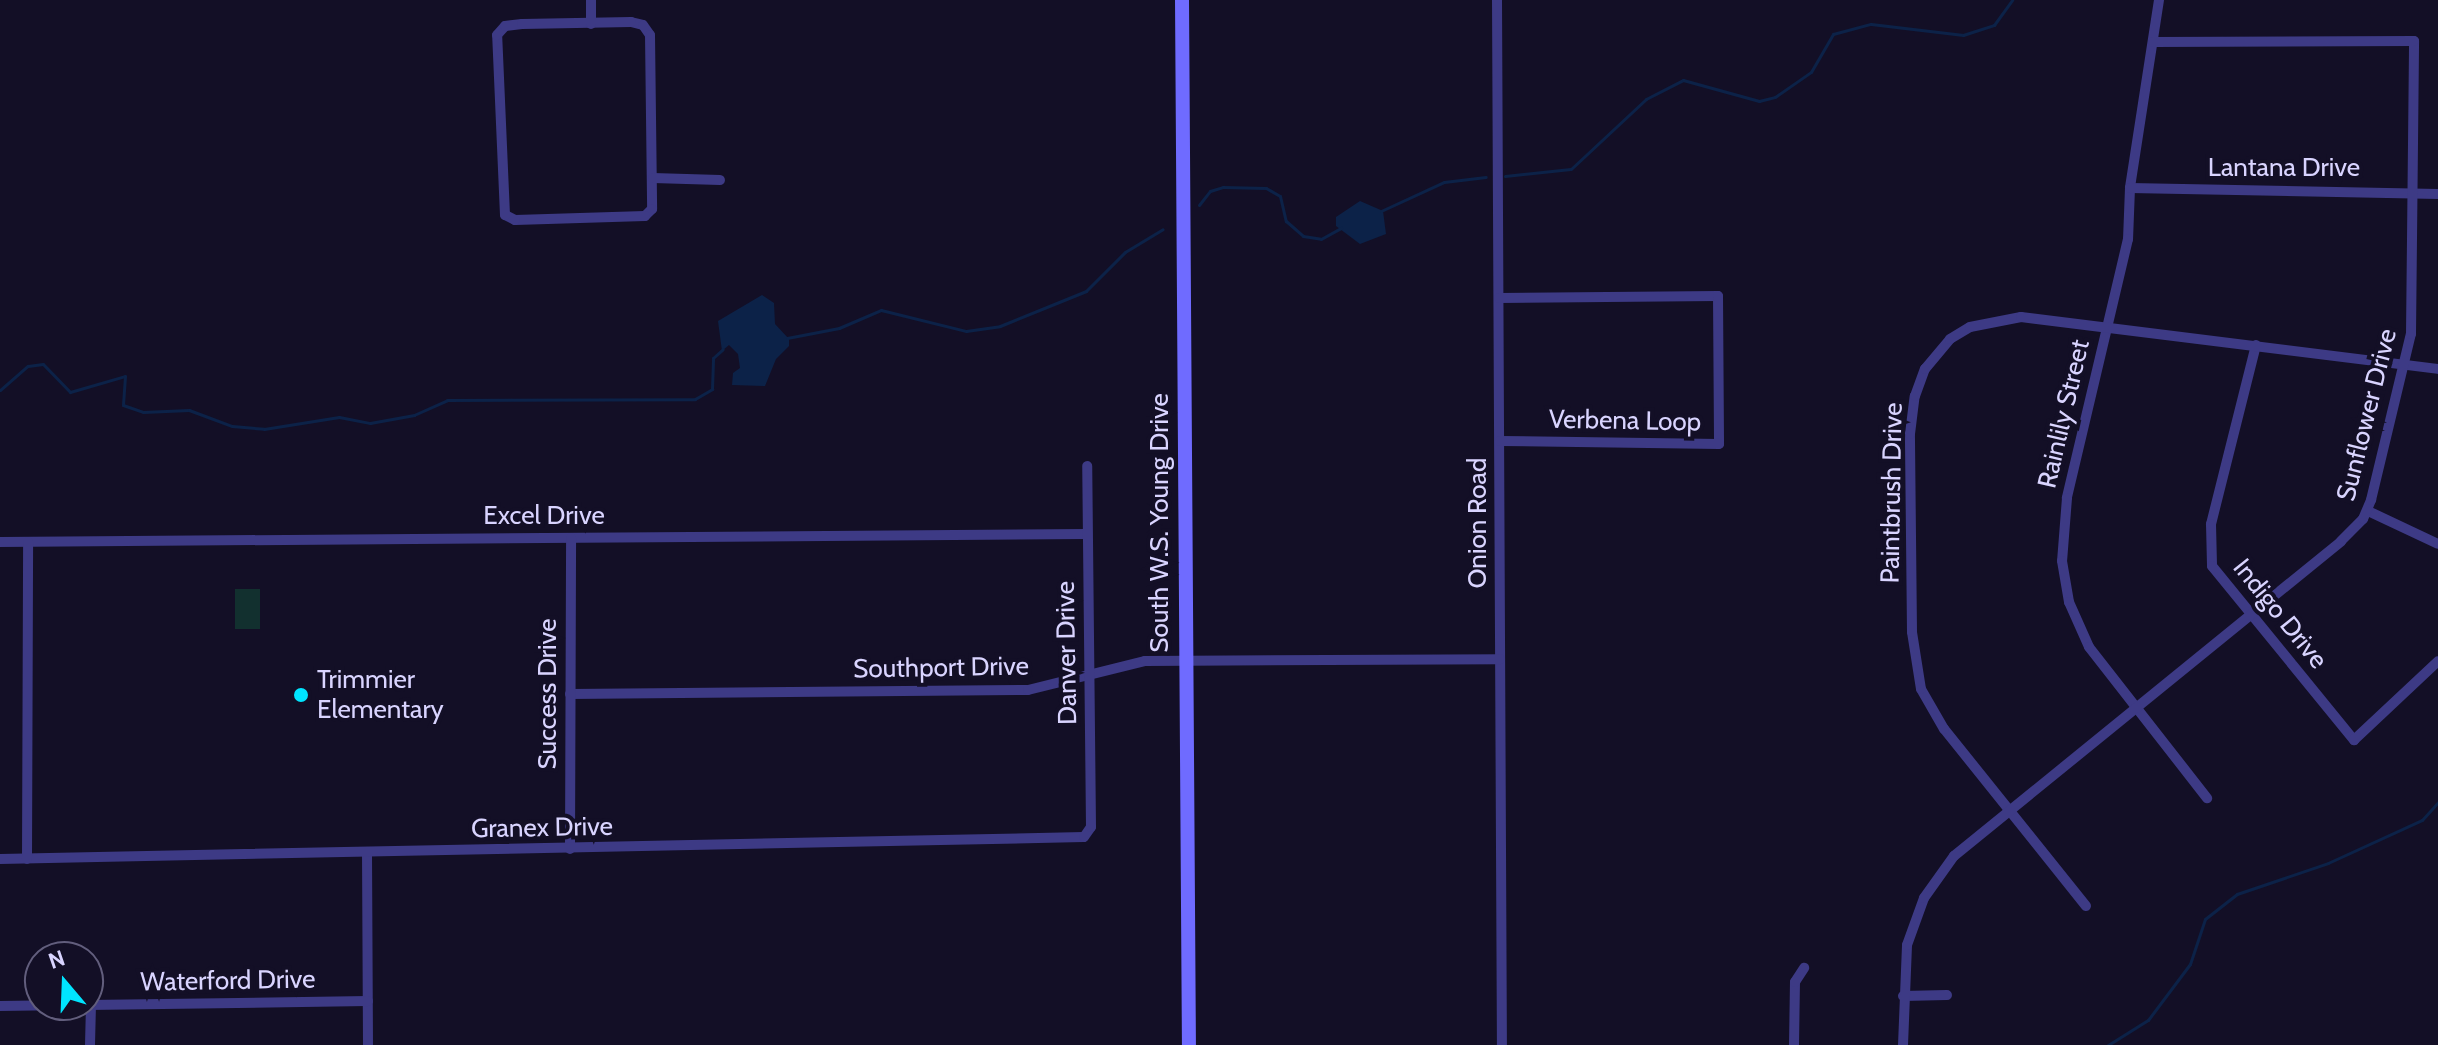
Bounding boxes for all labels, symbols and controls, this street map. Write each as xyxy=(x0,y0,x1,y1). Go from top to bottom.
street label: Lantana Drive xyxy=(2208,152,2360,184)
street label: Sunflower Drive xyxy=(2331,326,2403,504)
street label: Rainlily Street xyxy=(2032,337,2096,491)
street label: South W.S. Young Drive xyxy=(1144,393,1176,653)
street label: Paintbrush Drive xyxy=(1875,402,1909,584)
street label: Verbena Loop xyxy=(1549,404,1701,438)
street label: Onion Road xyxy=(1462,458,1494,588)
street label: Excel Drive xyxy=(483,500,605,532)
street label: Indigo Drive xyxy=(2226,553,2334,675)
street label: Danver Drive xyxy=(1050,581,1084,725)
street label: Success Drive xyxy=(532,619,564,769)
street label: Southport Drive xyxy=(853,651,1029,685)
place label: Trimmier Elementary xyxy=(317,664,444,726)
marker: Trimmier Elementary xyxy=(292,686,310,704)
street label: Granex Drive xyxy=(471,811,613,845)
north arrow xyxy=(24,941,104,1021)
text: N xyxy=(45,944,68,975)
street label: Waterford Drive xyxy=(140,964,316,998)

